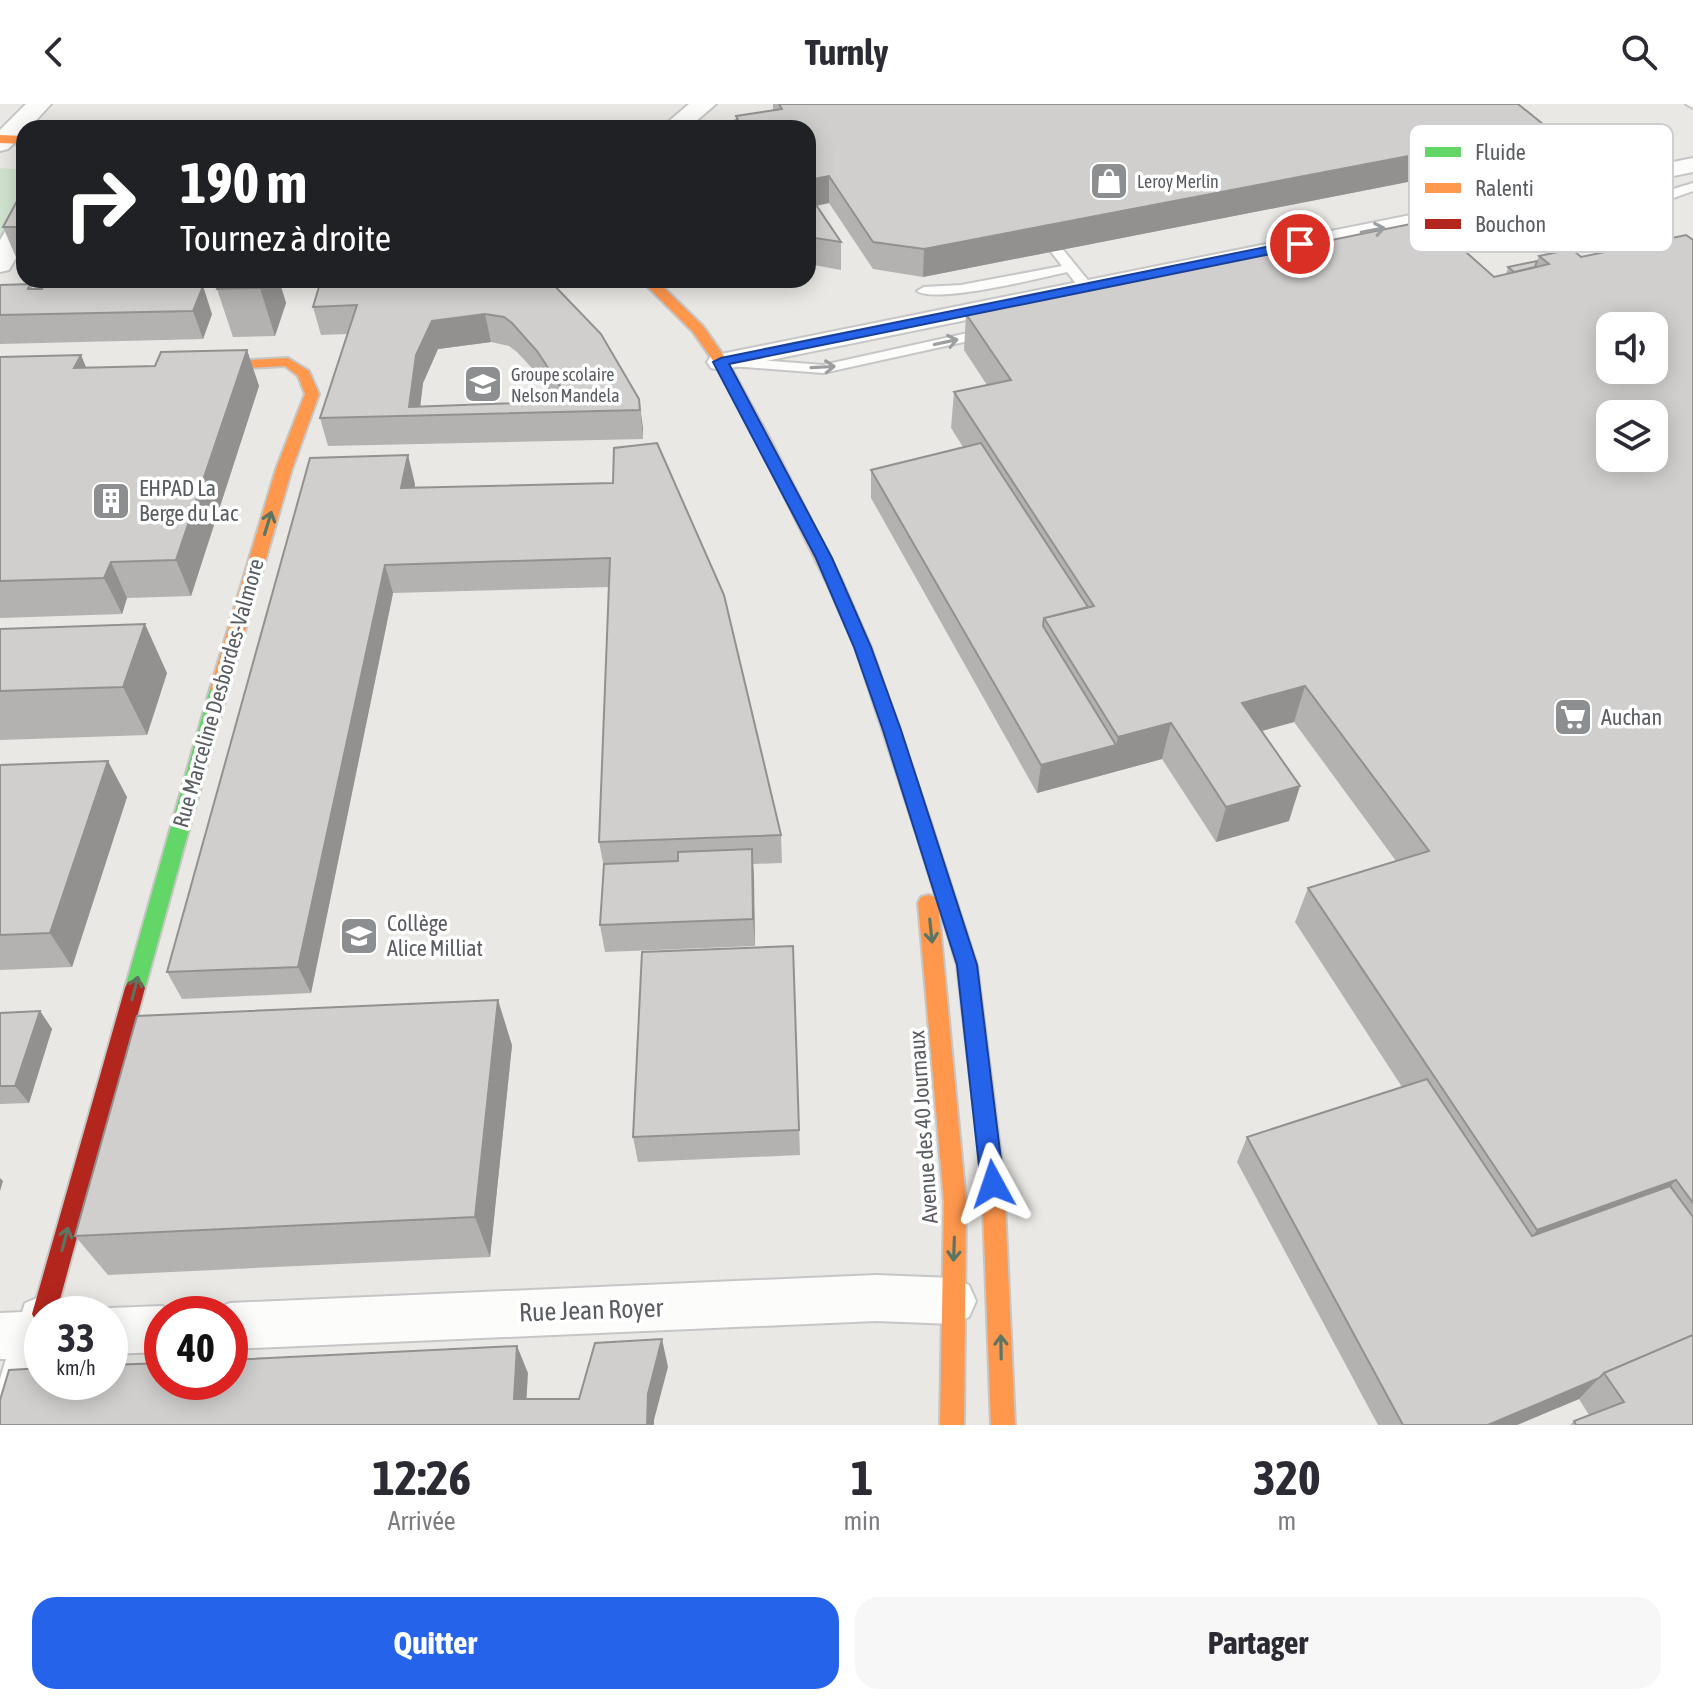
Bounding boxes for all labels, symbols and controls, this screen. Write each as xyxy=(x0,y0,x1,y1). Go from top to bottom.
icon: back xyxy=(32,30,76,74)
icon: search xyxy=(1617,30,1661,74)
text: Turnly xyxy=(805,31,888,73)
legend xyxy=(1409,124,1673,252)
text: Fluide xyxy=(1475,139,1526,165)
text: 190 m xyxy=(180,151,307,215)
icon: right xyxy=(48,152,152,256)
shop icon: Leroy Merlin xyxy=(1088,160,1130,202)
place label: Leroy Merlin xyxy=(1137,171,1219,192)
text: Ralenti xyxy=(1475,175,1534,201)
pin xyxy=(1266,210,1334,278)
text: Bouchon xyxy=(1475,211,1546,237)
text: Tournez à droite xyxy=(180,217,391,259)
one-way arrow xyxy=(1360,221,1386,236)
icon: arrive xyxy=(1278,222,1322,266)
map controls xyxy=(1596,312,1668,472)
button: sound xyxy=(1596,312,1668,384)
one-way arrow xyxy=(932,334,958,349)
one-way arrow xyxy=(809,359,836,374)
school or university icon: Groupe scolaire Nelson Mandela xyxy=(462,363,504,405)
place label: Groupe scolaire Nelson Mandela xyxy=(511,364,620,406)
button: layers xyxy=(1596,400,1668,472)
place label: EHPAD La Berge du Lac xyxy=(139,475,239,526)
building icon: EHPAD La Berge du Lac xyxy=(90,480,132,522)
one-way arrow xyxy=(261,511,276,537)
street label: Rue Marceline Desbordes-Valmore xyxy=(167,555,269,831)
supermarket icon: Auchan xyxy=(1552,696,1594,738)
place label: Auchan xyxy=(1601,704,1662,730)
place label: Collège Alice Milliat xyxy=(387,910,483,961)
school or university icon: Collège Alice Milliat xyxy=(338,915,380,957)
one-way arrow xyxy=(923,917,938,944)
one-way arrow xyxy=(128,976,143,1002)
street label: Avenue des 40 Journaux xyxy=(903,1029,943,1225)
position arrow xyxy=(951,1142,1035,1226)
one-way arrow xyxy=(58,1227,73,1253)
one-way arrow xyxy=(947,1235,962,1262)
street label: Rue Jean Royer xyxy=(518,1292,664,1328)
speed limit sign: 40 xyxy=(144,1296,248,1400)
text: 33 xyxy=(57,1315,95,1360)
one-way arrow xyxy=(993,1334,1009,1361)
text: km/h xyxy=(56,1356,96,1379)
text: 12:26 xyxy=(372,1450,471,1505)
text: 1 xyxy=(851,1450,873,1505)
text: 320 xyxy=(1253,1450,1321,1505)
text: Arrivée xyxy=(388,1506,456,1536)
text: min xyxy=(843,1506,881,1536)
text: m xyxy=(1277,1506,1296,1536)
button: Quitter xyxy=(32,1597,839,1689)
button: Partager xyxy=(855,1597,1661,1689)

